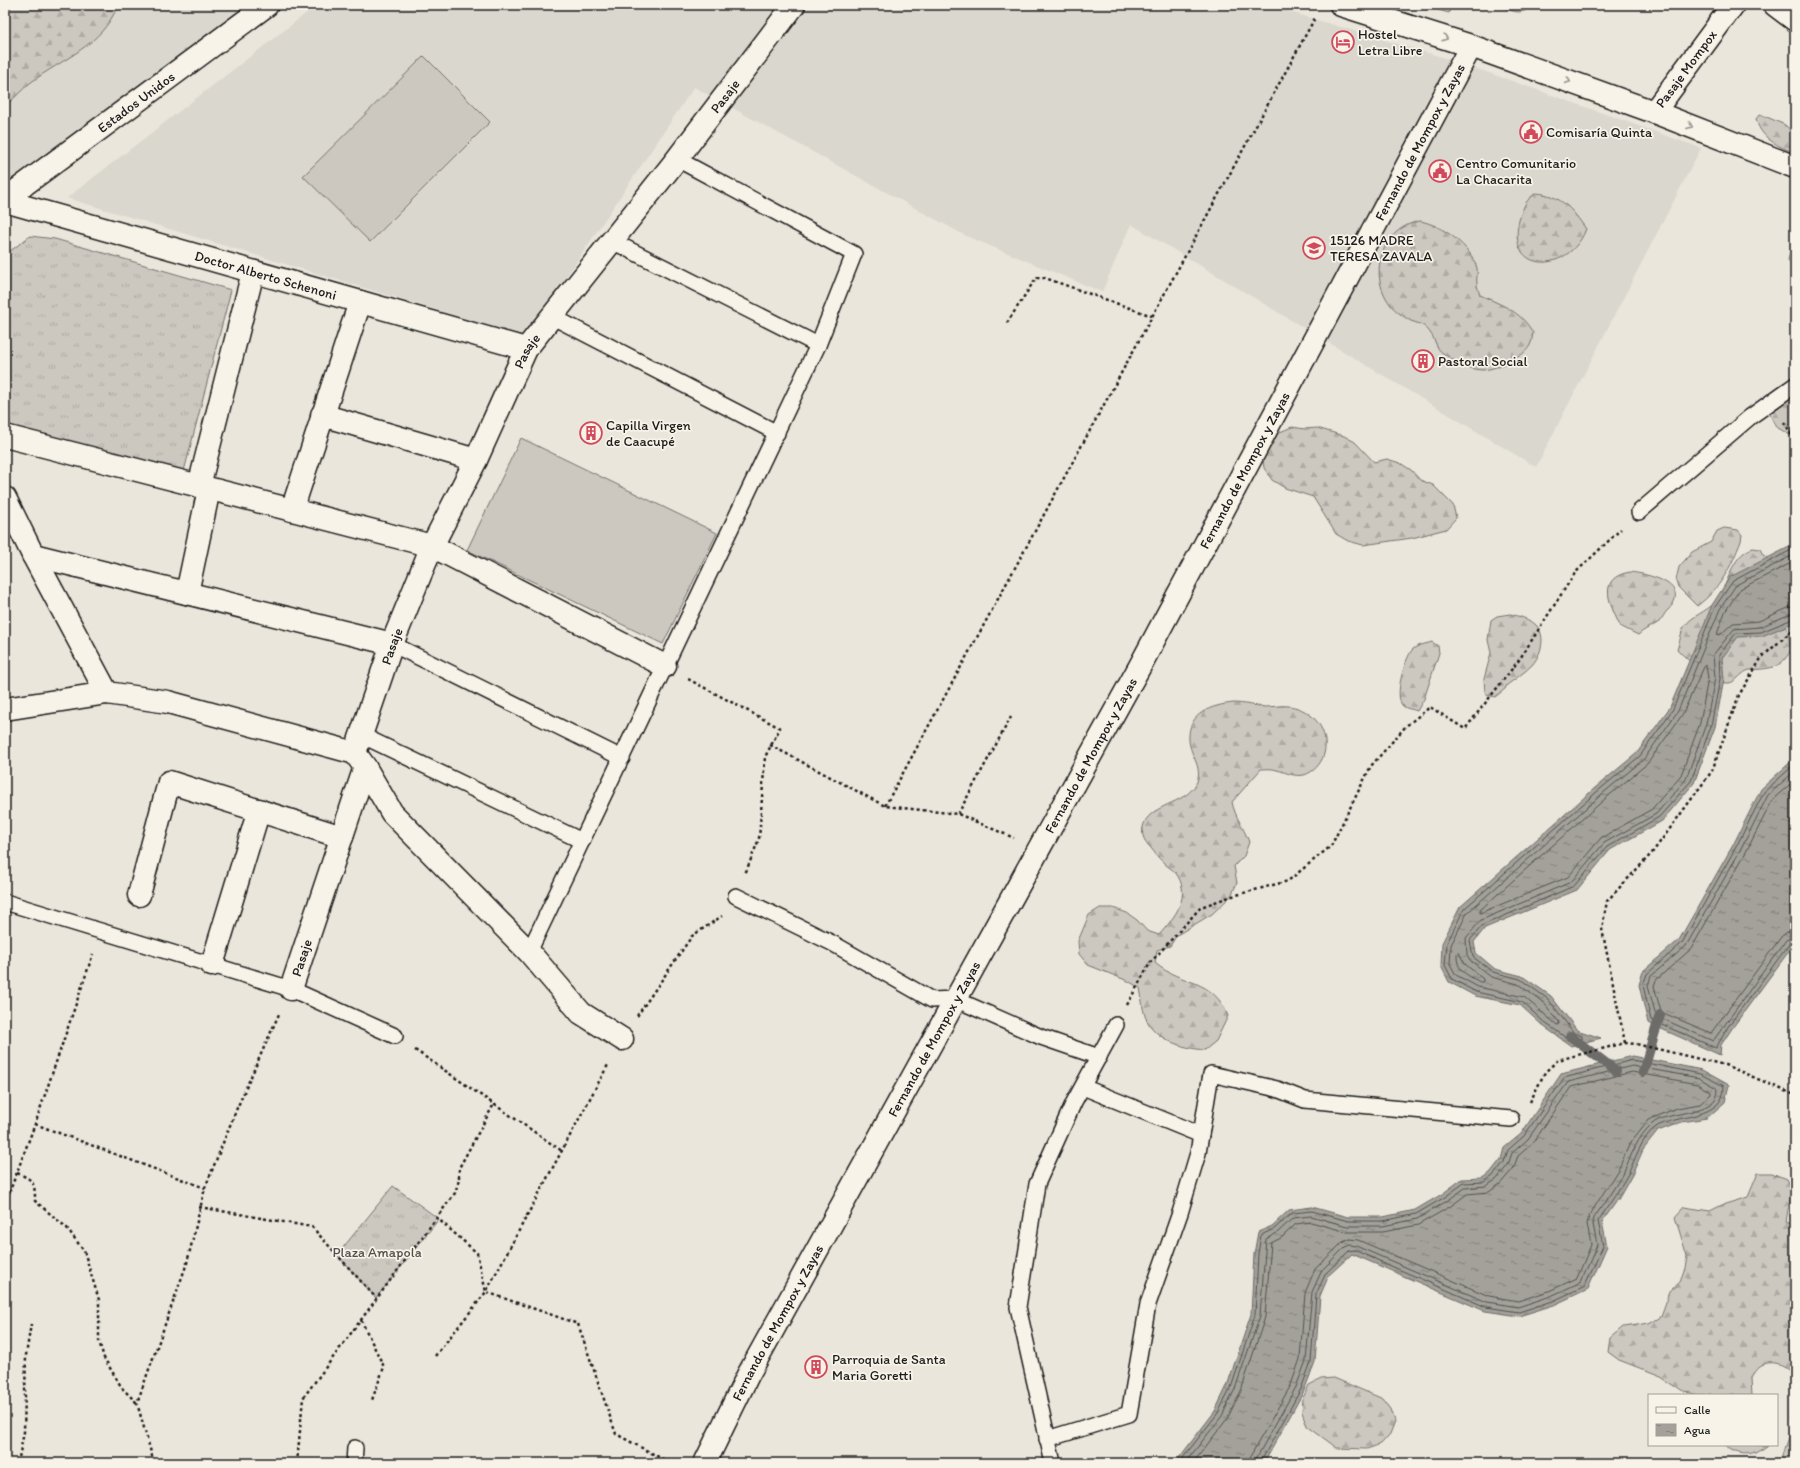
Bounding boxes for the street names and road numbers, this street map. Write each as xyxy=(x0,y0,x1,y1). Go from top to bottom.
street label: Pasaje Mompox xyxy=(1652,26,1721,111)
street label: Fernando de Mompox y Zayas xyxy=(1371,61,1469,224)
street label: Estados Unidos xyxy=(94,68,178,137)
street label: Pasaje xyxy=(707,76,744,117)
street label: Doctor Alberto Schenoni xyxy=(193,247,338,304)
street label: Pasaje xyxy=(510,330,544,371)
street label: Fernando de Mompox y Zayas xyxy=(1196,389,1294,552)
street label: Pasaje xyxy=(378,625,407,667)
street label: Fernando de Mompox y Zayas xyxy=(1041,675,1141,837)
street label: Pasaje xyxy=(288,937,316,979)
street label: Fernando de Mompox y Zayas xyxy=(884,958,984,1120)
street label: Fernando de Mompox y Zayas xyxy=(729,1242,827,1404)

